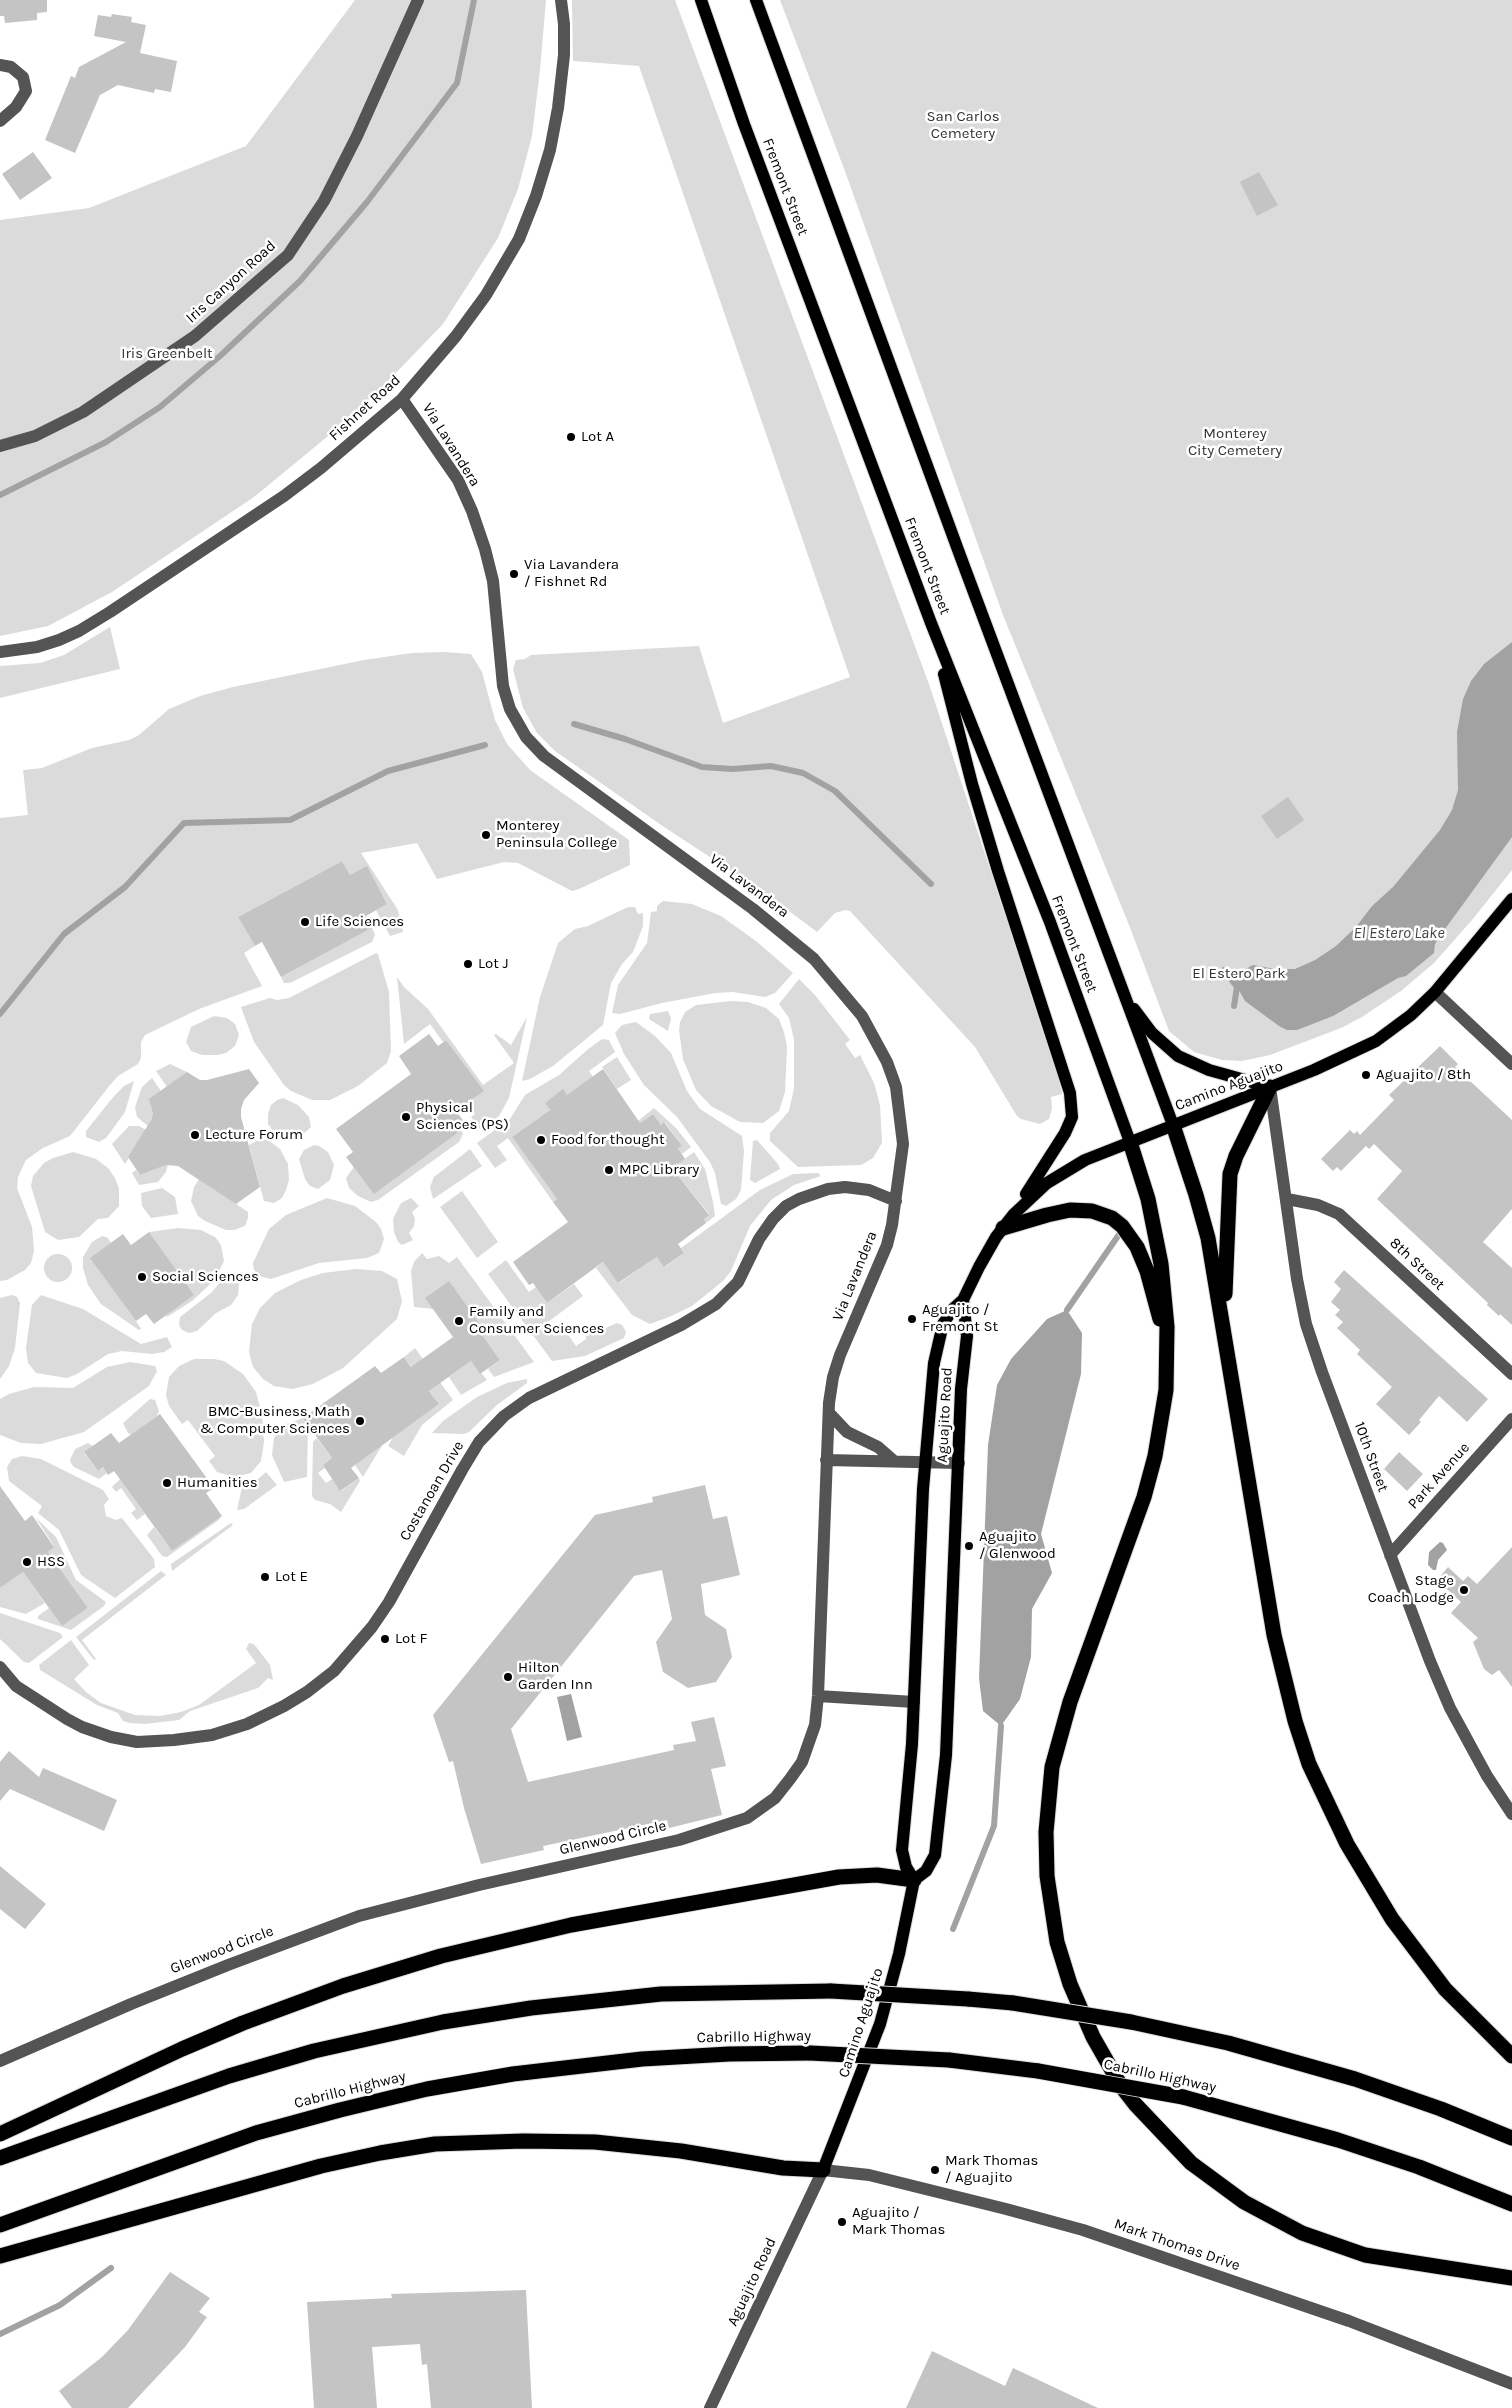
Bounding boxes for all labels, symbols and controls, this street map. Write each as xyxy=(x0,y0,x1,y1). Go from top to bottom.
park label: San Carlos Cemetery xyxy=(926,108,1000,143)
street label: Fremont Street xyxy=(758,136,812,238)
street label: Iris Canyon Road xyxy=(182,237,280,327)
park label: Iris Greenbelt xyxy=(121,345,213,363)
street label: Fishnet Road xyxy=(326,371,404,445)
street label: Via Lavandera xyxy=(418,400,484,490)
park label: Monterey City Cemetery xyxy=(1188,425,1282,460)
place label: Lot A xyxy=(581,428,614,446)
marker: Lot A xyxy=(565,431,577,443)
street label: Fremont Street xyxy=(900,515,954,617)
place label: Via Lavandera / Fishnet Rd xyxy=(524,556,619,591)
marker: Via Lavandera / Fishnet Rd xyxy=(508,568,520,580)
place label: Monterey Peninsula College xyxy=(496,817,617,852)
marker: Monterey Peninsula College xyxy=(480,829,492,841)
street label: Via Lavandera xyxy=(706,850,792,922)
street label: Fremont Street xyxy=(1047,893,1101,995)
place label: Life Sciences xyxy=(315,913,404,931)
marker: Life Sciences xyxy=(299,916,311,928)
water label: El Estero Lake xyxy=(1353,923,1445,943)
place label: Lot J xyxy=(478,955,508,973)
marker: Lot J xyxy=(462,958,474,970)
park label: El Estero Park xyxy=(1192,965,1286,983)
street label: Camino Aguajito xyxy=(1172,1057,1286,1115)
place label: Aguajito / 8th xyxy=(1376,1066,1471,1084)
marker: Aguajito / 8th xyxy=(1360,1069,1372,1081)
place label: Physical Sciences (PS) xyxy=(416,1099,509,1134)
marker: Physical Sciences (PS) xyxy=(400,1111,412,1123)
place label: Lecture Forum xyxy=(205,1126,303,1144)
marker: Lecture Forum xyxy=(189,1129,201,1141)
place label: Food for thought xyxy=(551,1131,665,1149)
marker: Food for thought xyxy=(535,1134,547,1146)
place label: MPC Library xyxy=(619,1161,699,1179)
marker: MPC Library xyxy=(603,1164,615,1176)
street label: Via Lavandera xyxy=(829,1229,881,1323)
street label: 8th Street xyxy=(1386,1234,1448,1294)
place label: Social Sciences xyxy=(152,1268,259,1286)
marker: Social Sciences xyxy=(136,1271,148,1283)
place label: Aguajito / Fremont St xyxy=(922,1301,998,1336)
place label: Family and Consumer Sciences xyxy=(469,1303,604,1338)
marker: Aguajito / Fremont St xyxy=(906,1313,918,1325)
marker: Family and Consumer Sciences xyxy=(453,1315,465,1327)
street label: Aguajito Road xyxy=(934,1367,956,1463)
place label: BMC-Business, Math & Computer Sciences xyxy=(200,1403,350,1438)
marker: BMC-Business, Math & Computer Sciences xyxy=(354,1415,366,1427)
street label: 10th Street xyxy=(1350,1419,1392,1495)
street label: Costanoan Drive xyxy=(396,1438,468,1544)
street label: Park Avenue xyxy=(1404,1439,1474,1513)
place label: Humanities xyxy=(177,1474,258,1492)
marker: Humanities xyxy=(161,1477,173,1489)
place label: Aguajito / Glenwood xyxy=(979,1528,1056,1563)
marker: Aguajito / Glenwood xyxy=(963,1540,975,1552)
place label: HSS xyxy=(37,1553,65,1571)
marker: HSS xyxy=(21,1556,33,1568)
place label: Lot E xyxy=(275,1568,308,1586)
marker: Lot E xyxy=(259,1571,271,1583)
place label: Stage Coach Lodge xyxy=(1368,1572,1454,1607)
marker: Stage Coach Lodge xyxy=(1458,1584,1470,1596)
place label: Lot F xyxy=(395,1630,427,1648)
marker: Lot F xyxy=(379,1633,391,1645)
place label: Hilton Garden Inn xyxy=(518,1659,593,1694)
marker: Hilton Garden Inn xyxy=(502,1671,514,1683)
street label: Glenwood Circle xyxy=(558,1817,668,1859)
street label: Glenwood Circle xyxy=(168,1922,276,1978)
street label: Camino Aguajito xyxy=(835,1966,887,2080)
street label: Cabrillo Highway xyxy=(697,2027,811,2047)
street label: Cabrillo Highway xyxy=(1102,2055,1218,2097)
street label: Cabrillo Highway xyxy=(292,2067,408,2113)
place label: Mark Thomas / Aguajito xyxy=(945,2152,1038,2187)
marker: Mark Thomas / Aguajito xyxy=(929,2164,941,2176)
place label: Aguajito / Mark Thomas xyxy=(852,2204,945,2239)
street label: Mark Thomas Drive xyxy=(1112,2215,1242,2275)
marker: Aguajito / Mark Thomas xyxy=(836,2216,848,2228)
street label: Aguajito Road xyxy=(724,2235,780,2329)

